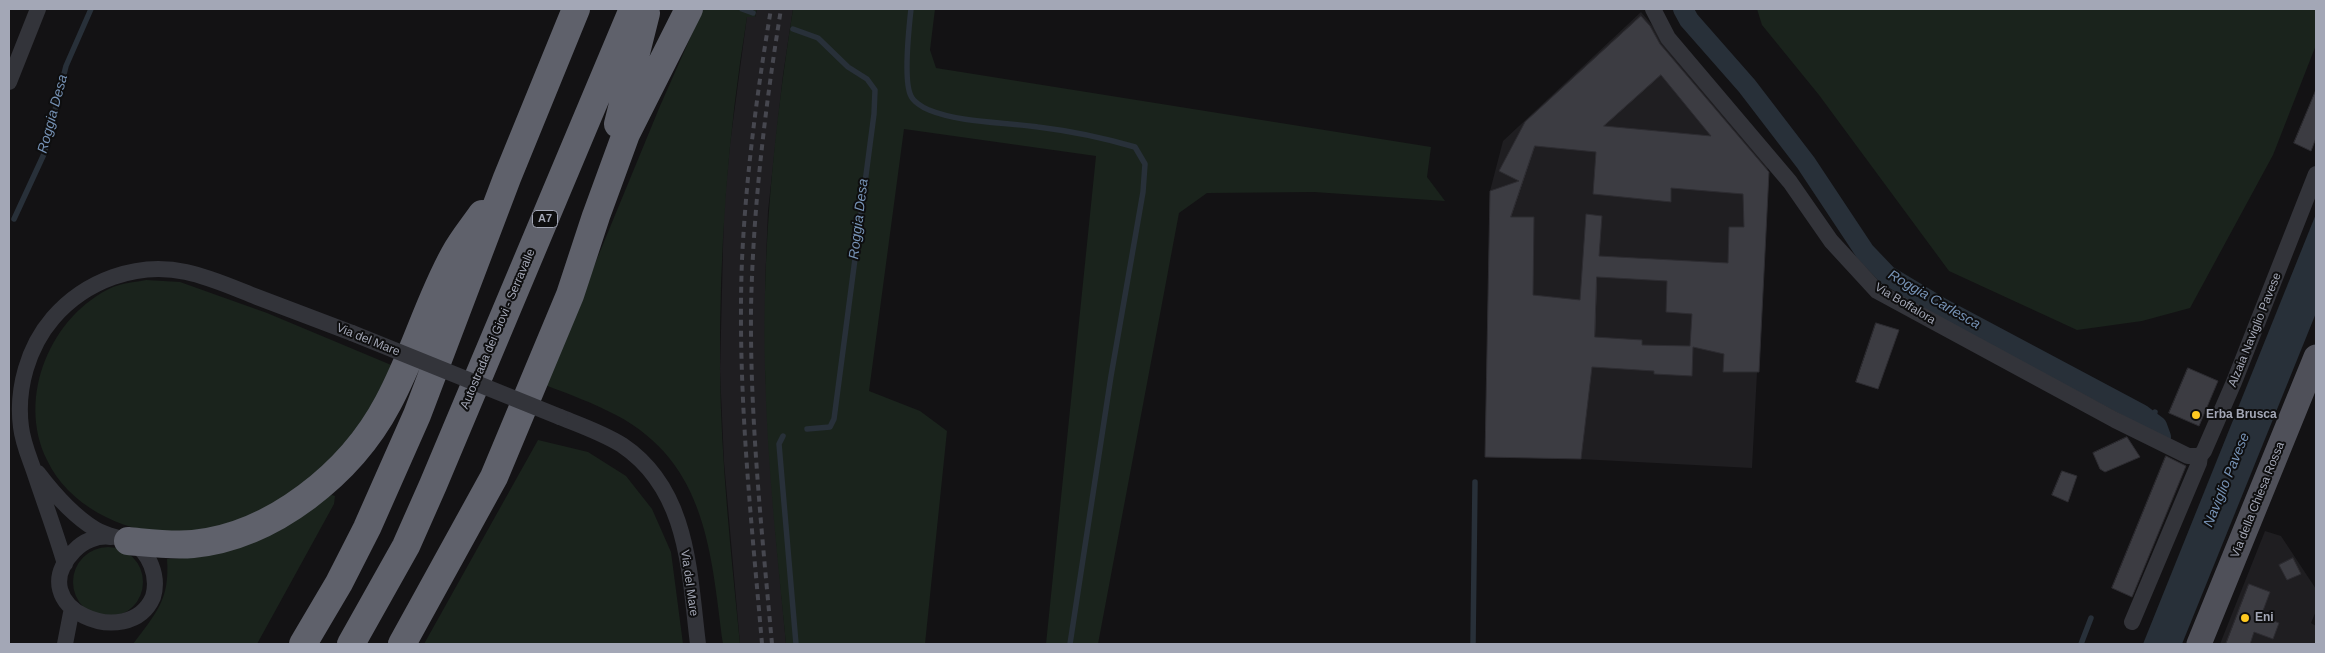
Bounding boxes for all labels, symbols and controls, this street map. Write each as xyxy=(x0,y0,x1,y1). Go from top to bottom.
water label: Roggia Desa xyxy=(34,73,72,155)
water label: Roggia Desa xyxy=(846,178,872,260)
road number: A7 xyxy=(532,210,558,228)
street label: Autostrada dei Giovi - Serravalle xyxy=(458,247,538,411)
water label: Roggia Carlesca xyxy=(1885,267,1983,333)
street label: Alzaia Naviglio Pavese xyxy=(2225,271,2285,389)
street label: Via Boffalora xyxy=(1872,280,1938,328)
street label: Via del Mare xyxy=(334,321,402,359)
place label: Erba Brusca xyxy=(2206,408,2277,422)
marker: Erba Brusca xyxy=(2190,409,2202,421)
water label: Naviglio Pavese xyxy=(2200,430,2254,530)
street label: Via della Chiesa Rossa xyxy=(2228,440,2288,560)
street label: Via del Mare xyxy=(677,549,701,617)
place label: Eni xyxy=(2255,611,2274,625)
marker: Eni xyxy=(2239,612,2251,624)

